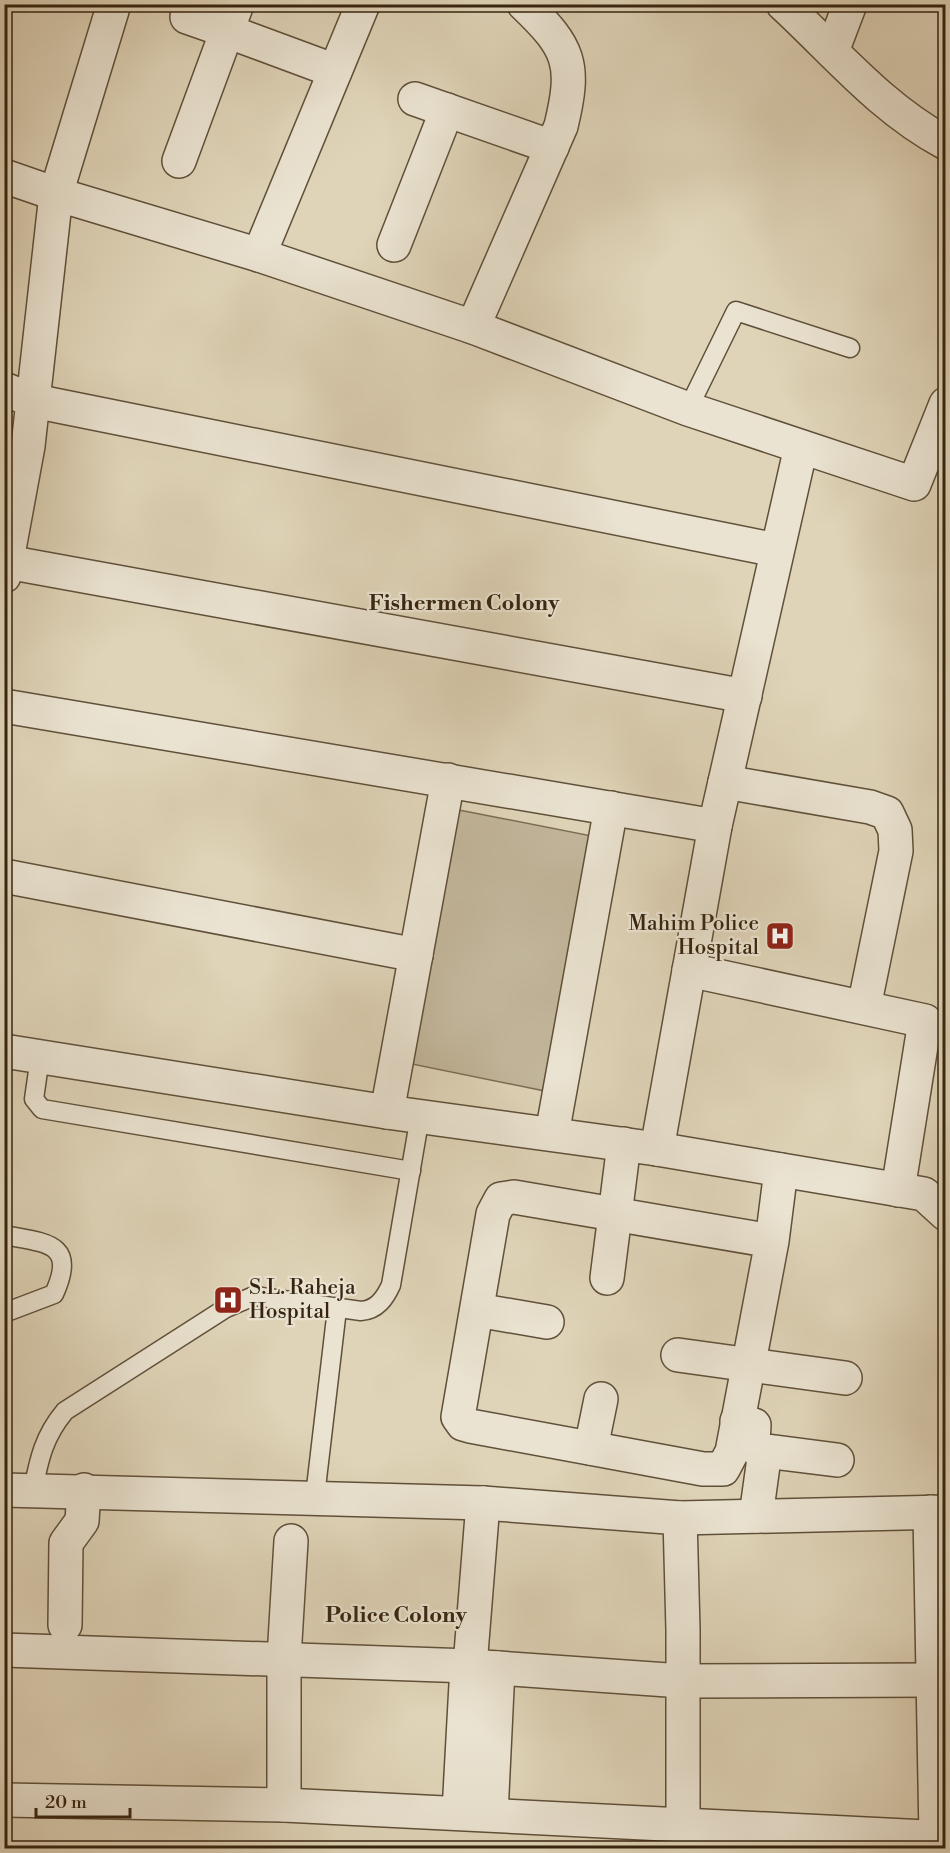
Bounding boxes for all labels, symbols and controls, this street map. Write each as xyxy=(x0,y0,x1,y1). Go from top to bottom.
district label: Fishermen Colony xyxy=(369,590,560,617)
place label: Mahim Police Hospital xyxy=(629,911,759,961)
hospital icon: Mahim Police Hospital xyxy=(764,920,796,952)
place label: S.L. Raheja Hospital xyxy=(249,1275,356,1325)
hospital icon: S.L. Raheja Hospital xyxy=(212,1284,244,1316)
district label: Police Colony xyxy=(325,1602,468,1629)
scale bar xyxy=(36,1781,130,1819)
text: 20 m xyxy=(45,1791,87,1814)

